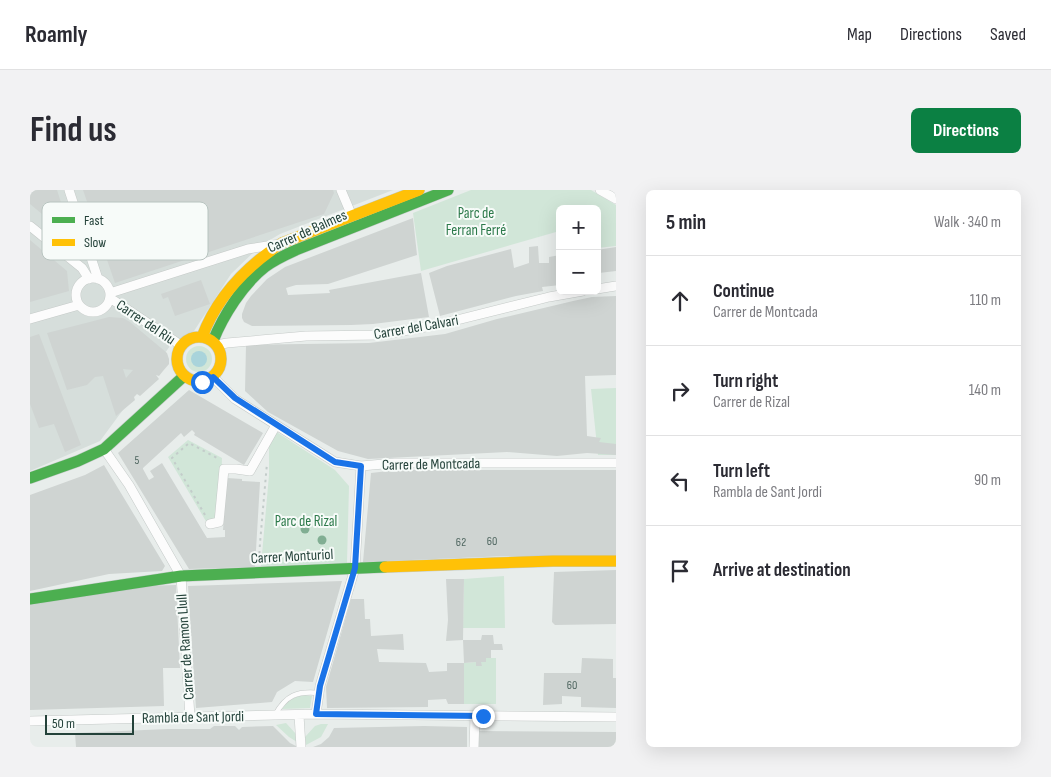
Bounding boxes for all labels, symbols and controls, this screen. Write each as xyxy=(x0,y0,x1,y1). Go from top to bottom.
text: Roamly xyxy=(25,20,88,49)
text: Map xyxy=(847,24,872,45)
text: Directions xyxy=(900,24,962,45)
text: Saved xyxy=(990,24,1026,45)
button: Directions xyxy=(911,108,1021,153)
text: Find us xyxy=(30,109,117,152)
legend xyxy=(42,202,208,260)
park label: Parc de Ferran Ferré xyxy=(446,204,506,240)
map controls xyxy=(556,205,601,295)
button: + xyxy=(556,205,601,250)
street label: Carrer de Balmes xyxy=(265,206,350,257)
text: 5 min xyxy=(666,210,706,235)
text: Fast xyxy=(84,212,104,229)
text: Walk · 340 m xyxy=(934,213,1001,232)
text: Slow xyxy=(84,234,106,251)
button: − xyxy=(556,250,601,295)
text: Continue xyxy=(713,280,774,303)
icon: ahead xyxy=(666,287,694,315)
text: 110 m xyxy=(970,291,1001,310)
street label: Carrer del Riu xyxy=(112,296,179,349)
text: Carrer de Montcada xyxy=(713,303,818,322)
street label: Carrer del Calvari xyxy=(372,311,460,344)
text: Turn right xyxy=(713,370,778,393)
route start xyxy=(191,371,214,394)
icon: right xyxy=(666,377,694,405)
text: 140 m xyxy=(969,381,1001,400)
text: Carrer de Rizal xyxy=(713,393,790,412)
house number: 5 xyxy=(135,453,140,468)
street label: Carrer de Montcada xyxy=(382,454,481,475)
text: Turn left xyxy=(713,460,770,483)
icon: left xyxy=(666,467,694,495)
text: 90 m xyxy=(974,471,1001,490)
text: Rambla de Sant Jordi xyxy=(713,483,822,502)
park label: Parc de Rizal xyxy=(275,512,337,531)
house number: 60 xyxy=(487,534,497,549)
house number: 62 xyxy=(456,535,466,550)
street label: Carrer Monturiol xyxy=(250,545,334,568)
icon: arrive xyxy=(666,557,694,585)
text: Arrive at destination xyxy=(713,559,851,582)
street label: Carrer de Ramon Llull xyxy=(172,593,199,700)
house number: 60 xyxy=(567,678,577,693)
route end xyxy=(472,705,495,728)
street label: Rambla de Sant Jordi xyxy=(142,707,244,728)
scale bar xyxy=(45,712,134,735)
text: 50 m xyxy=(52,715,75,732)

